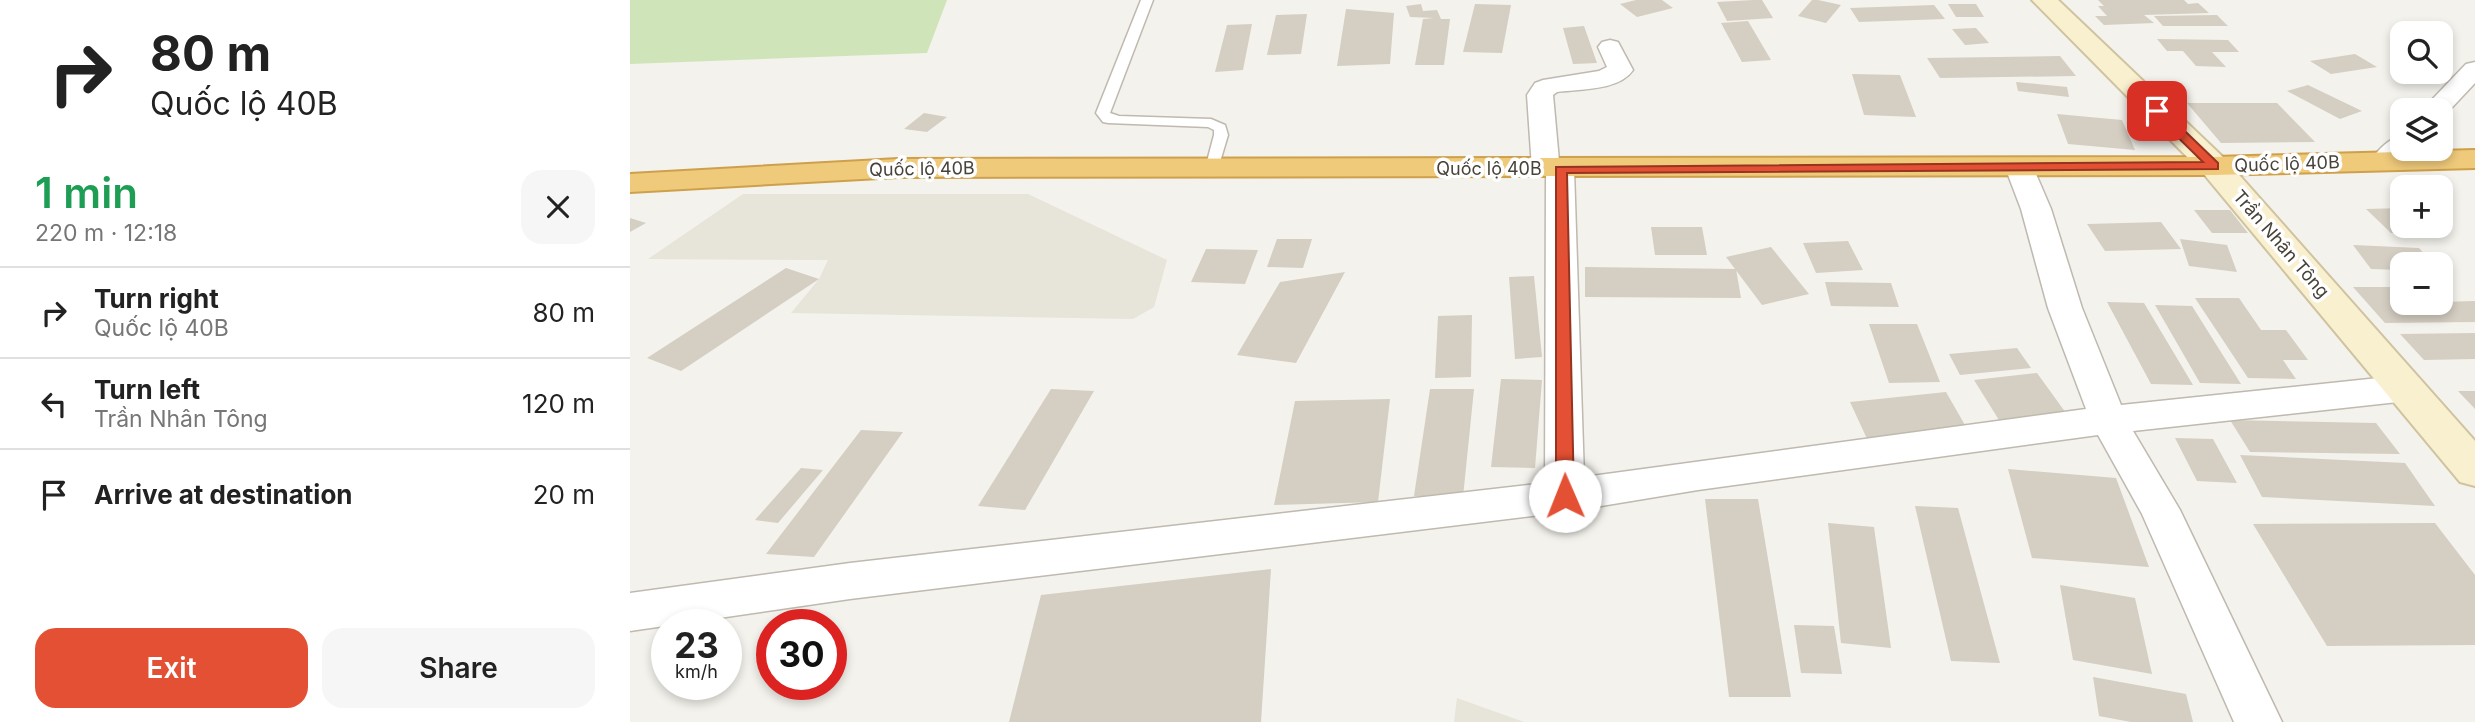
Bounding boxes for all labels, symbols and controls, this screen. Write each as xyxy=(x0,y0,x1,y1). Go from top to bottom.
map controls xyxy=(2390,21,2453,315)
button: search xyxy=(2390,21,2453,84)
text: 80 m xyxy=(150,24,271,83)
icon: right xyxy=(35,28,126,119)
pin xyxy=(2127,81,2187,141)
text: Quốc lộ 40B xyxy=(150,84,338,123)
icon: arrive xyxy=(2138,92,2176,130)
button: layers xyxy=(2390,98,2453,161)
street label: Quốc lộ 40B xyxy=(2234,151,2340,176)
street label: Quốc lộ 40B xyxy=(869,157,975,180)
street label: Quốc lộ 40B xyxy=(1436,158,1542,179)
text: 1 min xyxy=(35,167,138,218)
button: close xyxy=(521,170,595,244)
button: + xyxy=(2390,175,2453,238)
street label: Trần Nhân Tông xyxy=(2229,186,2334,302)
text: 220 m · 12:18 xyxy=(35,219,177,247)
button: − xyxy=(2390,252,2453,315)
text: Turn right xyxy=(94,283,219,314)
icon: right xyxy=(35,294,73,332)
text: 80 m xyxy=(532,297,595,328)
text: Quốc lộ 40B xyxy=(94,314,229,342)
text: Turn left xyxy=(94,374,200,405)
icon: left xyxy=(35,385,73,423)
text: 120 m xyxy=(522,388,595,419)
text: Trần Nhân Tông xyxy=(94,405,268,433)
position arrow xyxy=(1528,459,1602,533)
icon: arrive xyxy=(35,476,73,514)
text: Arrive at destination xyxy=(94,479,353,510)
text: 20 m xyxy=(533,479,595,510)
speed limit sign: 30 xyxy=(756,609,847,700)
text: 23 xyxy=(674,624,719,666)
button: Exit xyxy=(35,628,308,708)
button: Share xyxy=(322,628,595,708)
text: km/h xyxy=(675,661,718,682)

